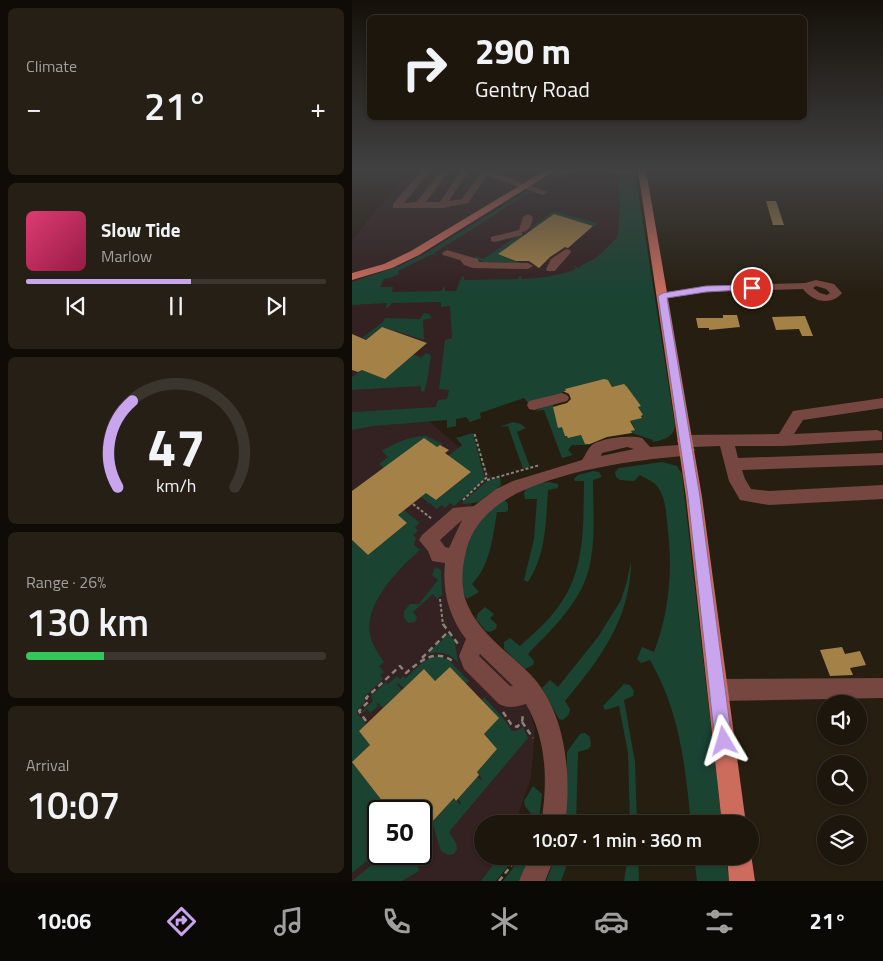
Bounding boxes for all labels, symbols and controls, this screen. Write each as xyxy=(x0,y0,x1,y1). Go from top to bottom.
text: 290 m xyxy=(475,24,571,78)
icon: right xyxy=(392,35,457,100)
text: Climate xyxy=(26,54,77,78)
text: Gentry Road xyxy=(475,72,590,106)
text: 21° xyxy=(144,77,208,135)
text: − xyxy=(26,86,42,129)
text: + xyxy=(310,86,326,129)
text: Slow Tide xyxy=(101,215,180,244)
text: Marlow xyxy=(101,244,152,268)
pin xyxy=(731,267,773,309)
icon: arrive xyxy=(738,274,766,302)
icon: previous xyxy=(62,292,90,320)
icon: pause xyxy=(162,292,190,320)
icon: next xyxy=(262,292,290,320)
text: 47 xyxy=(147,407,205,486)
text: km/h xyxy=(156,472,196,499)
text: Range · 26% xyxy=(26,570,106,594)
text: 130 km xyxy=(26,593,149,651)
map controls xyxy=(817,695,867,865)
button: sound xyxy=(817,695,867,745)
position arrow xyxy=(697,714,749,766)
text: Arrival xyxy=(26,753,69,777)
button: search xyxy=(817,755,867,805)
text: 10:07 xyxy=(26,776,120,834)
speed limit sign: 50 xyxy=(367,800,432,865)
button: layers xyxy=(817,815,867,865)
text: 10:07 · 1 min · 360 m xyxy=(531,825,702,854)
text: 10:06 xyxy=(36,904,91,938)
icon: directions xyxy=(164,904,199,939)
icon: music xyxy=(271,904,306,939)
icon: phone xyxy=(379,904,414,939)
icon: climate xyxy=(487,904,522,939)
icon: car xyxy=(594,904,629,939)
icon: filters xyxy=(702,904,737,939)
text: 21° xyxy=(810,904,847,938)

